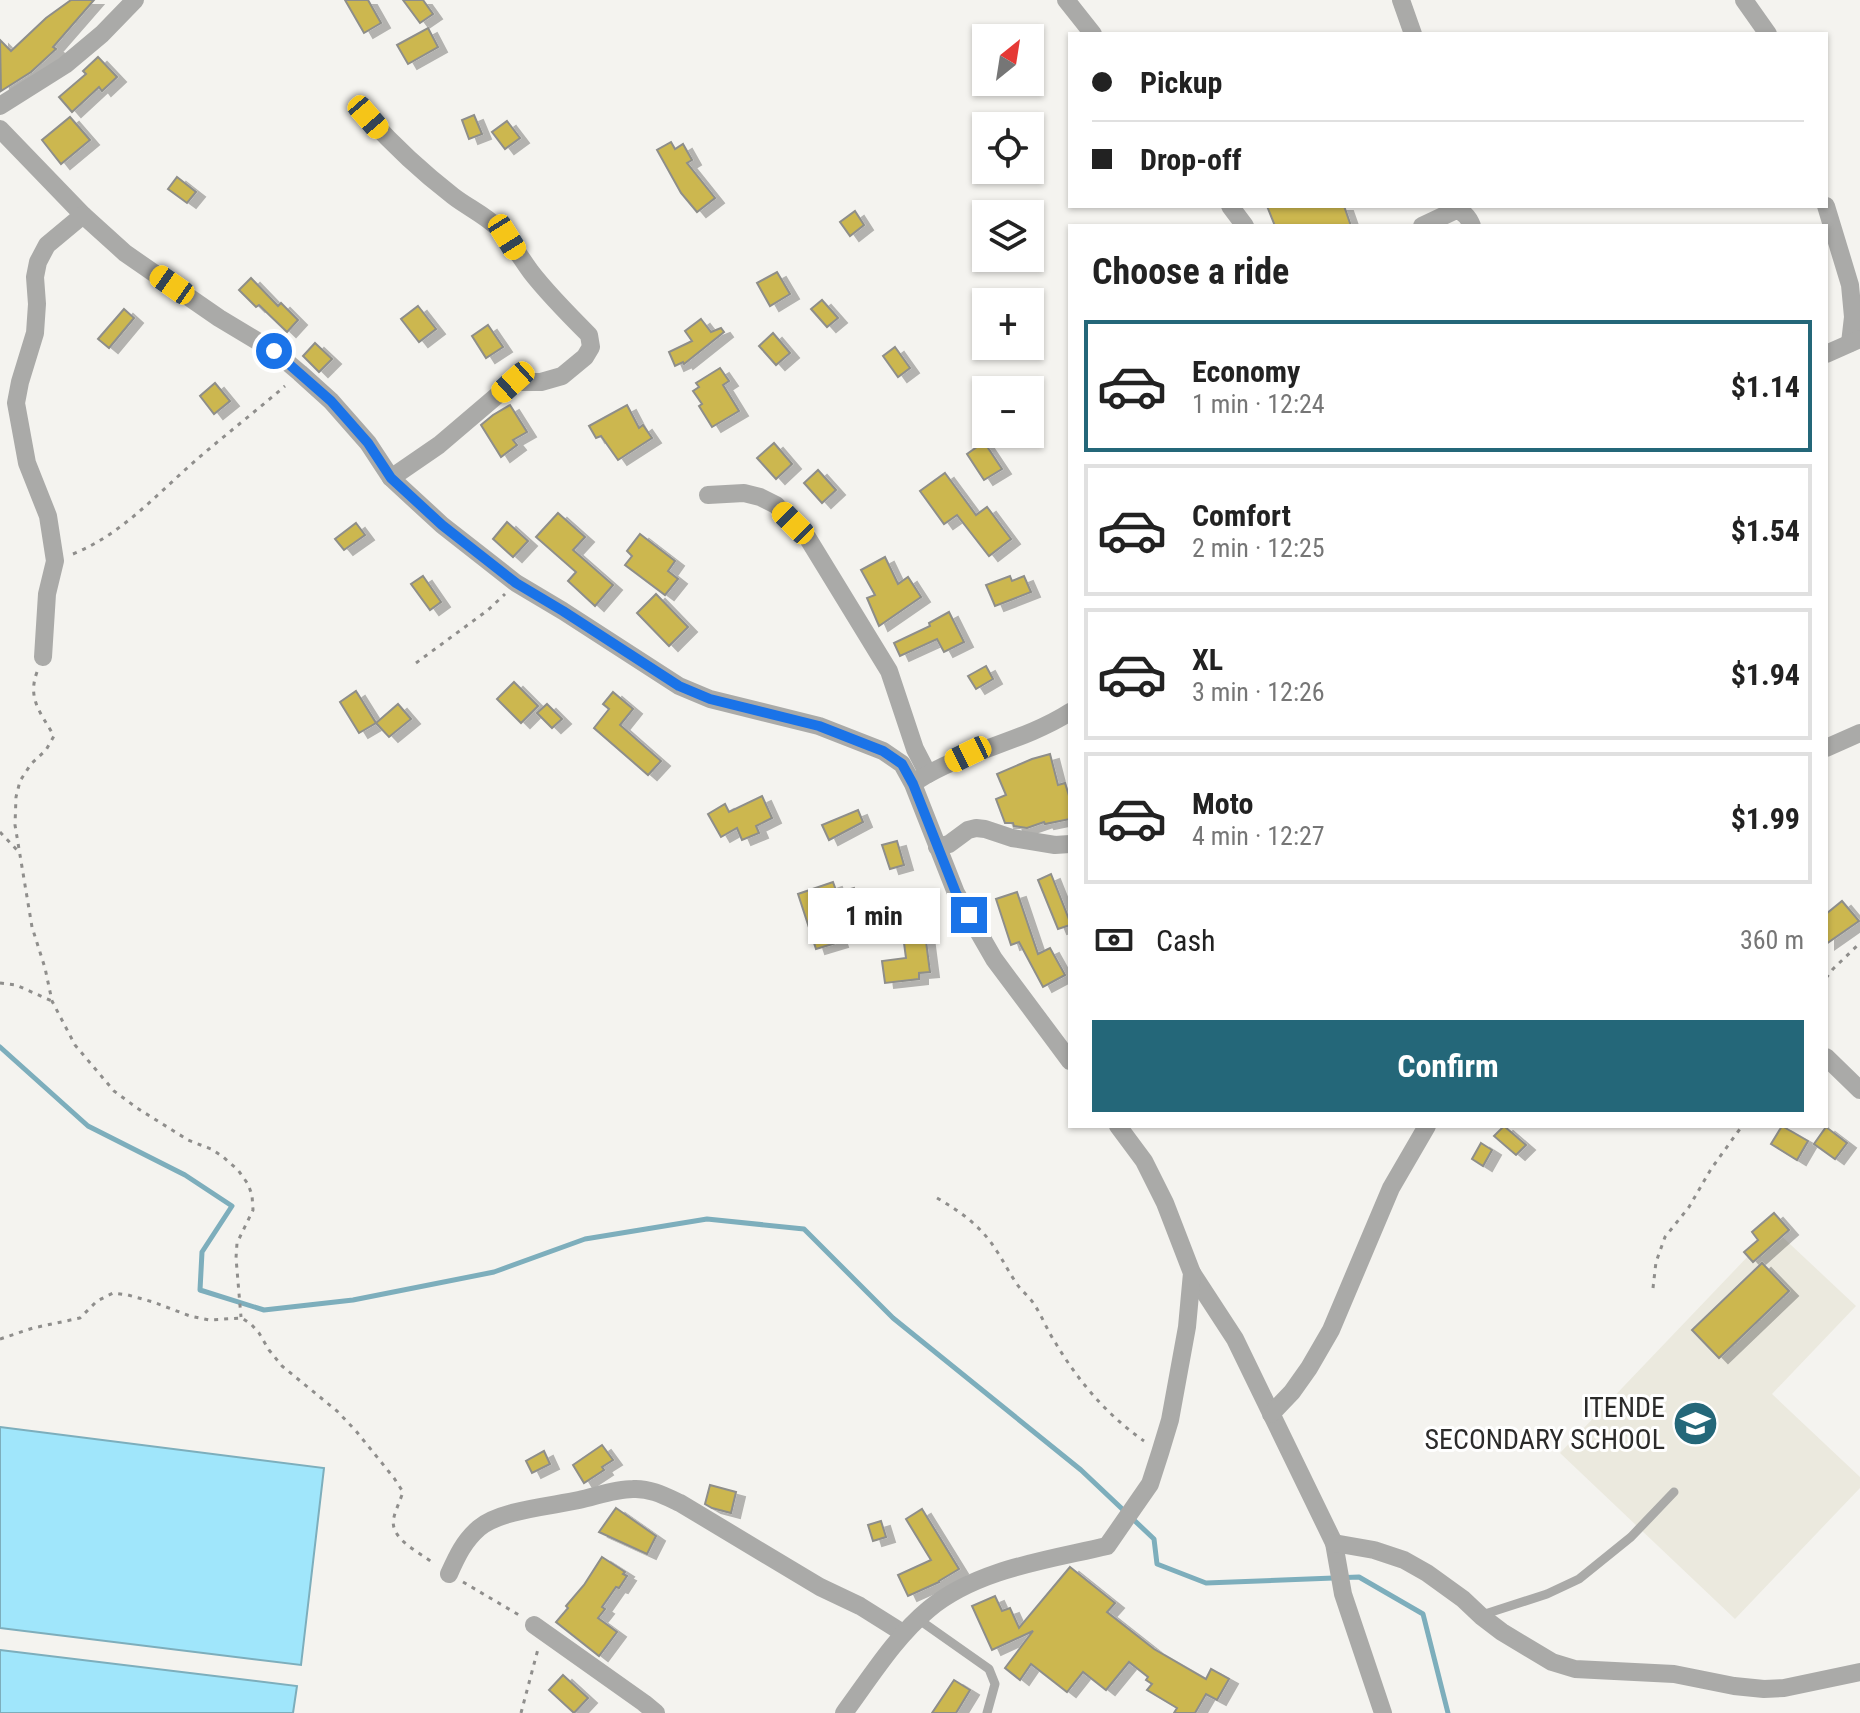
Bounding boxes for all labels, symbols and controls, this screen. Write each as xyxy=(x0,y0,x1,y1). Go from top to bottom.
north arrow xyxy=(972,24,1044,96)
map controls xyxy=(972,24,1044,448)
text: Pickup xyxy=(1140,65,1222,100)
car xyxy=(343,91,393,143)
button: locate xyxy=(972,112,1044,184)
text: Drop-off xyxy=(1140,142,1242,177)
button: layers xyxy=(972,200,1044,272)
car xyxy=(484,210,530,264)
text: Choose a ride xyxy=(1092,251,1289,293)
car xyxy=(145,261,199,309)
button: + xyxy=(972,288,1044,360)
route start xyxy=(256,333,292,369)
icon: car xyxy=(1096,350,1168,422)
text: Economy xyxy=(1192,354,1300,389)
car xyxy=(487,357,539,407)
text: $1.14 xyxy=(1731,369,1800,404)
button: − xyxy=(972,376,1044,448)
text: 1 min · 12:24 xyxy=(1192,389,1325,419)
icon: car xyxy=(1096,494,1168,566)
car xyxy=(768,498,818,548)
text: Comfort xyxy=(1192,498,1291,533)
text: $1.54 xyxy=(1731,513,1800,548)
text: 2 min · 12:25 xyxy=(1192,533,1325,563)
icon: car xyxy=(1096,638,1168,710)
text: XL xyxy=(1192,642,1223,677)
text: $1.94 xyxy=(1731,657,1800,692)
text: 3 min · 12:26 xyxy=(1192,677,1325,707)
car xyxy=(941,733,995,775)
icon: car xyxy=(1096,782,1168,854)
text: Moto xyxy=(1192,786,1253,821)
text: $1.99 xyxy=(1731,801,1800,836)
text: 4 min · 12:27 xyxy=(1192,821,1325,851)
callout: 1 min xyxy=(809,887,941,943)
route end xyxy=(951,897,987,933)
text: 1 min xyxy=(845,901,903,931)
icon: cash xyxy=(1092,918,1136,962)
text: Cash xyxy=(1156,923,1216,958)
text: 360 m xyxy=(1740,925,1804,955)
button: Confirm xyxy=(1092,1020,1804,1112)
place label: ITENDE SECONDARY SCHOOL xyxy=(1425,1391,1665,1456)
school or university icon: ITENDE SECONDARY SCHOOL xyxy=(1672,1399,1720,1447)

